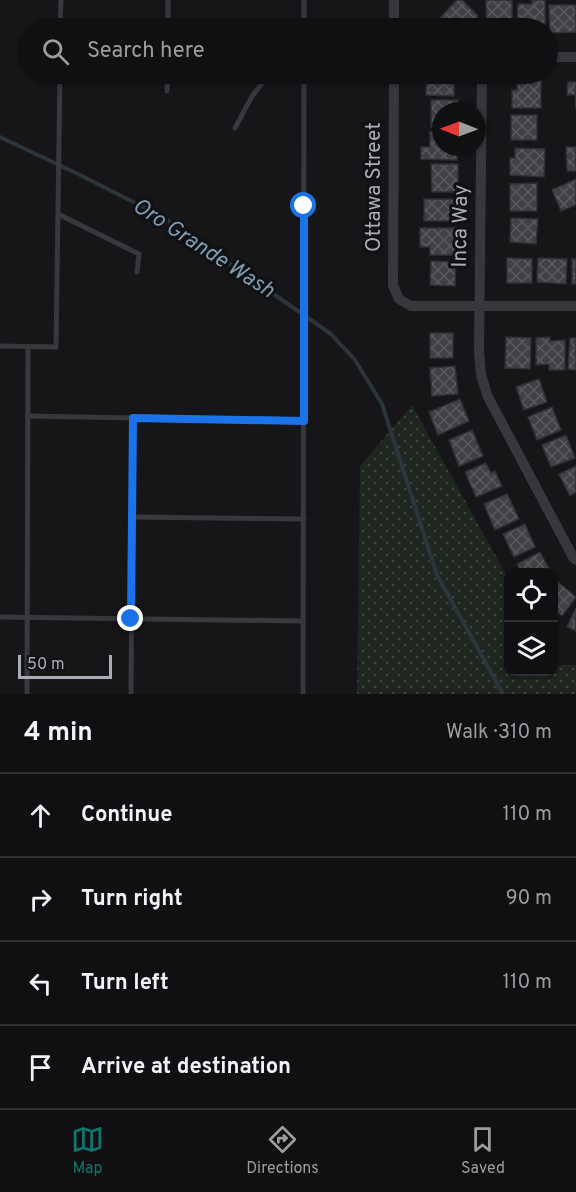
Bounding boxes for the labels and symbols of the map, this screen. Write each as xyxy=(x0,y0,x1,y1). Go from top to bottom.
north arrow xyxy=(432,102,486,156)
street label: Ottawa Street xyxy=(361,122,388,252)
street label: Inca Way xyxy=(447,184,475,268)
route start xyxy=(290,192,316,218)
water label: Oro Grande Wash xyxy=(127,193,279,305)
route end xyxy=(117,605,143,631)
scale bar xyxy=(18,652,112,680)

